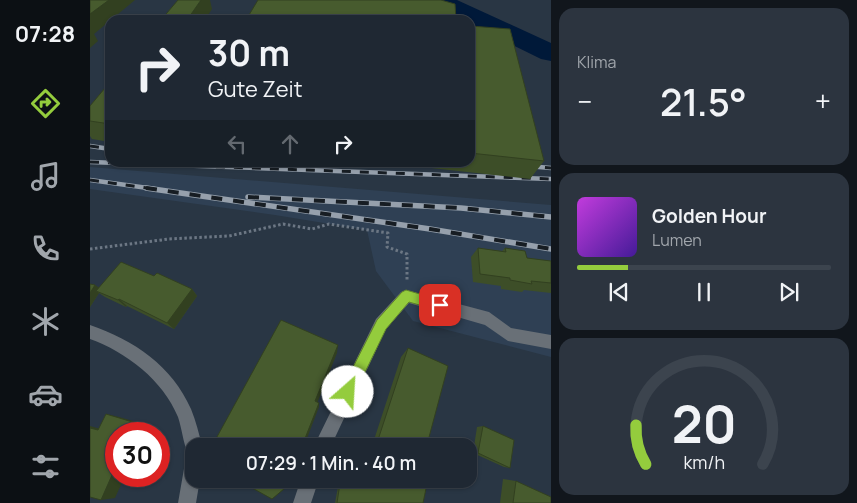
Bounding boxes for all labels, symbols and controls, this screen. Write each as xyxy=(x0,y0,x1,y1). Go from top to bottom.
text: 07:28 xyxy=(15,19,75,49)
text: 30 m xyxy=(208,29,290,77)
icon: right xyxy=(125,35,190,100)
text: Klima xyxy=(577,51,616,73)
text: Gute Zeit xyxy=(208,74,303,104)
text: 21.5° xyxy=(660,75,747,127)
text: − xyxy=(577,82,592,120)
text: + xyxy=(815,82,831,120)
icon: directions xyxy=(28,86,63,121)
icon: left xyxy=(223,130,251,158)
icon: ahead xyxy=(276,130,304,158)
icon: right xyxy=(329,130,357,158)
icon: music xyxy=(28,159,63,194)
text: Golden Hour xyxy=(652,203,766,229)
text: Lumen xyxy=(652,229,702,251)
icon: phone xyxy=(28,231,63,266)
icon: previous xyxy=(605,278,633,306)
icon: pause xyxy=(690,278,718,306)
icon: next xyxy=(775,278,803,306)
pin xyxy=(419,284,461,326)
icon: arrive xyxy=(426,291,454,319)
icon: climate xyxy=(28,304,63,339)
position arrow xyxy=(321,365,373,417)
icon: car xyxy=(28,377,63,412)
text: 20 xyxy=(671,388,737,459)
speed limit sign: 30 xyxy=(105,422,170,487)
icon: filters xyxy=(28,449,63,484)
text: 07:29 · 1 Min. · 40 m xyxy=(246,450,416,476)
text: km/h xyxy=(683,450,725,474)

